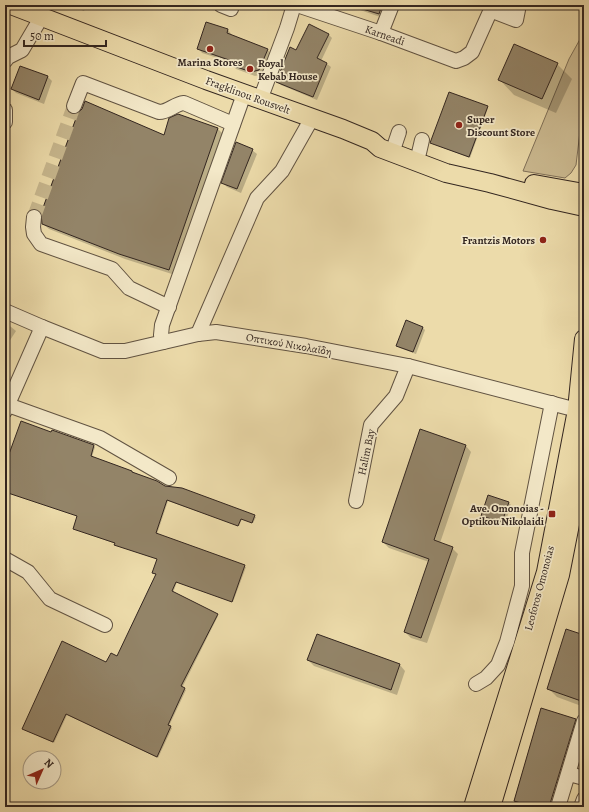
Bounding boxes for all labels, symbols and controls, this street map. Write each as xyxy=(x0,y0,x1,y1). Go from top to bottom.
scale bar xyxy=(24,22,106,48)
street label: Karneadi xyxy=(363,22,407,49)
text: 50 m xyxy=(30,28,54,44)
marker: Marina Stores xyxy=(205,44,215,54)
place label: Marina Stores xyxy=(178,55,243,70)
place label: Royal Kebab House xyxy=(258,56,318,84)
marker: Royal Kebab House xyxy=(245,64,255,74)
street label: Fragklinou Rousvelt xyxy=(203,73,293,118)
place label: Super Discount Store xyxy=(467,112,535,140)
marker: Super Discount Store xyxy=(454,120,464,130)
place label: Frantzis Motors xyxy=(462,233,535,248)
marker: Frantzis Motors xyxy=(538,235,548,245)
street label: Οπτικού Νικολαΐδη xyxy=(245,330,333,359)
street label: Halim Bay xyxy=(354,428,379,477)
place label: Ave. Omonoias - Optikou Nikolaidi xyxy=(462,501,544,529)
marker: Ave. Omonoias - Optikou Nikolaidi xyxy=(547,509,557,519)
street label: Leoforos Omonoias xyxy=(521,544,558,632)
north arrow xyxy=(22,750,62,790)
text: N xyxy=(41,755,57,771)

